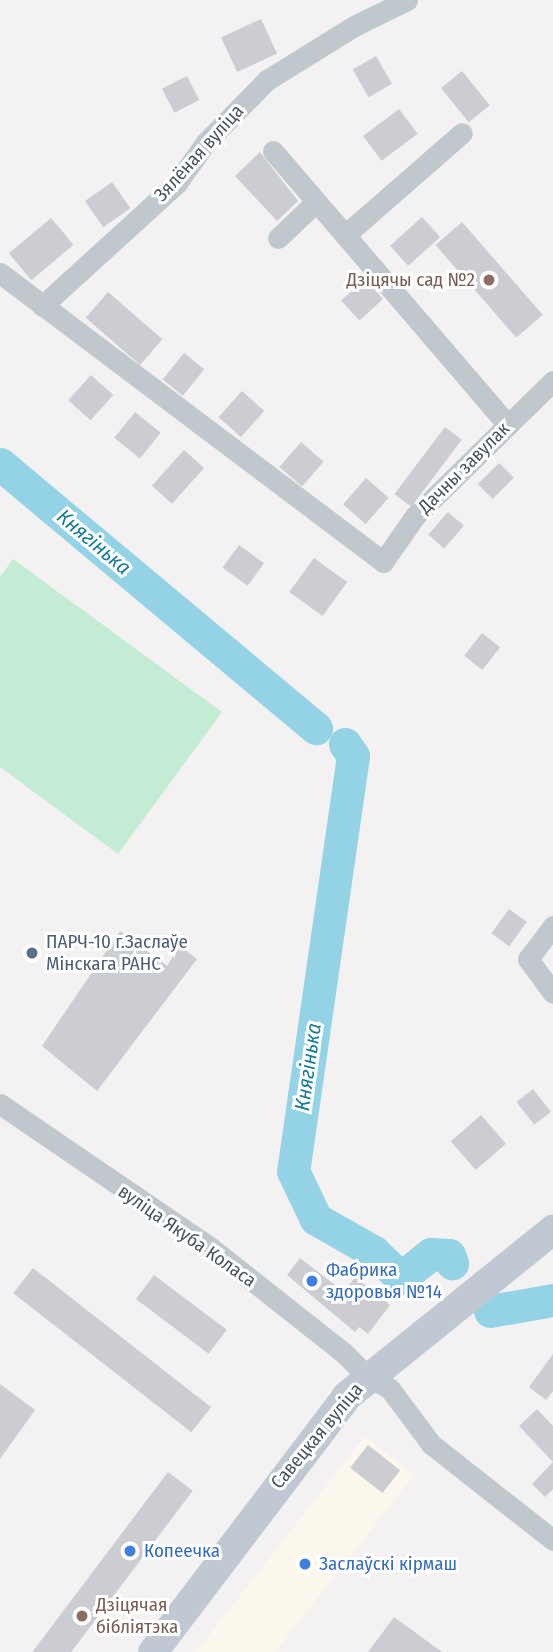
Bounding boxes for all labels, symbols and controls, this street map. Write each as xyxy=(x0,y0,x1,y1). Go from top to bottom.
street label: Зялёная вуліца xyxy=(150,100,248,206)
place label: Дзіцячы сад №2 xyxy=(346,269,475,291)
marker: Дзіцячы сад №2 xyxy=(481,272,497,288)
street label: Дачны завулак xyxy=(414,418,514,518)
water label: Княгінька xyxy=(52,504,136,580)
place label: ПАРЧ-10 г.Заслаўе Мінскага РАНС xyxy=(46,931,188,975)
marker: ПАРЧ-10 г.Заслаўе Мінскага РАНС xyxy=(24,945,40,961)
water label: Княгінька xyxy=(289,1021,327,1113)
street label: вуліца Якуба Коласа xyxy=(114,1180,260,1292)
place label: Фабрика здоровья №14 xyxy=(326,1259,442,1303)
marker: Фабрика здоровья №14 xyxy=(304,1273,320,1289)
street label: Савецкая вуліца xyxy=(266,1379,368,1493)
place label: Копеечка xyxy=(144,1540,220,1562)
marker: Копеечка xyxy=(122,1543,138,1559)
place label: Заслаўскі кірмаш xyxy=(319,1553,457,1575)
marker: Заслаўскі кірмаш xyxy=(297,1556,313,1572)
place label: Дзіцячая бібліятэка xyxy=(96,1594,178,1638)
marker: Дзіцячая бібліятэка xyxy=(74,1608,90,1624)

